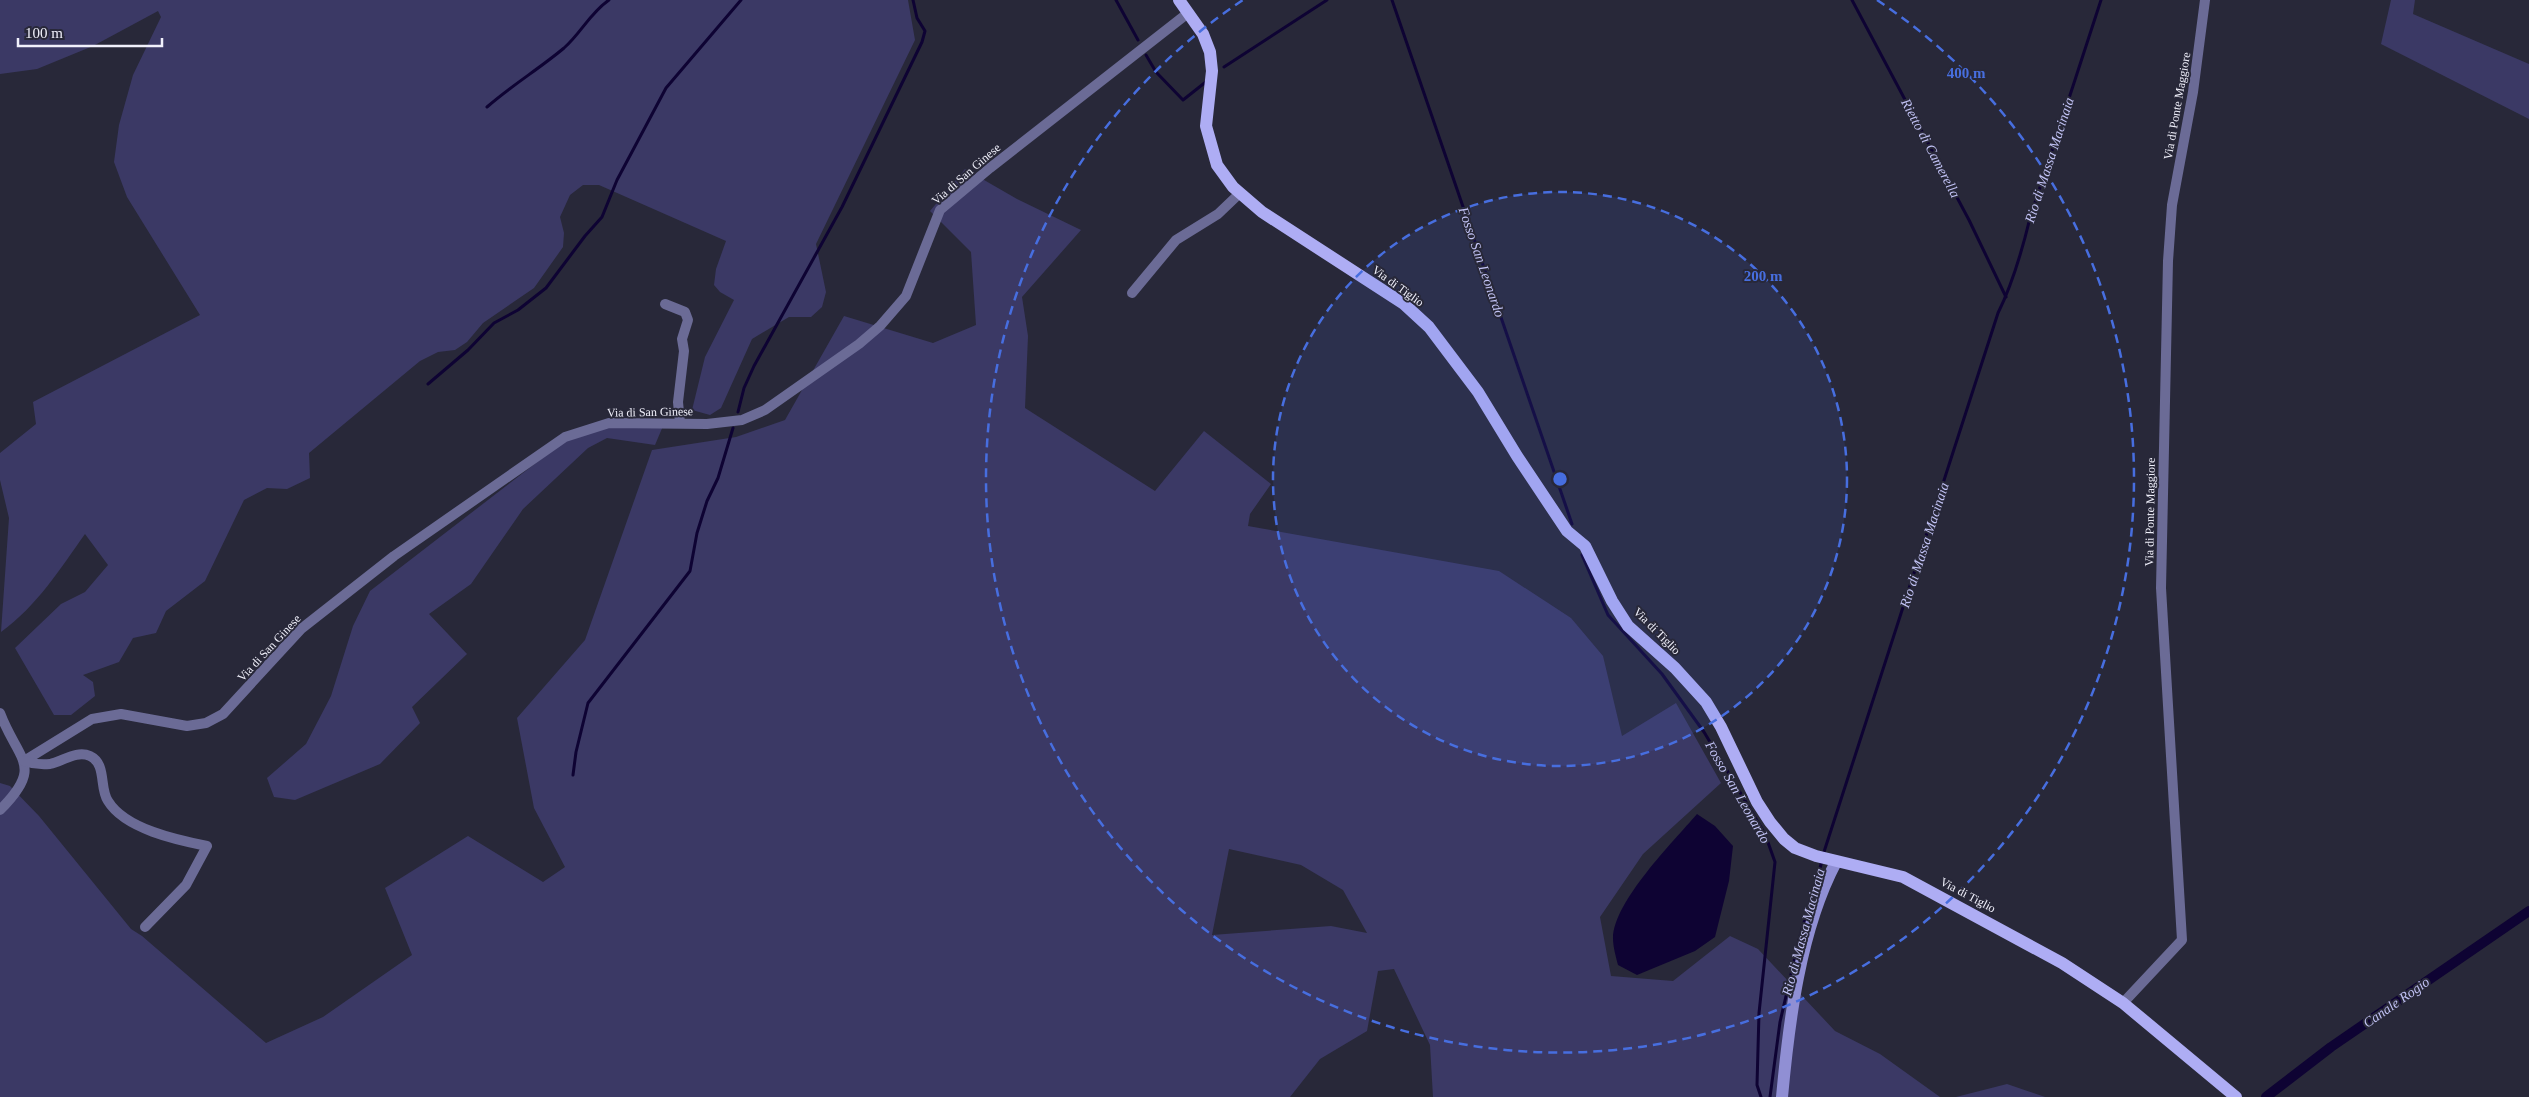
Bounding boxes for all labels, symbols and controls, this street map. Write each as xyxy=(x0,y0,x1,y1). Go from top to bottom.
scale bar xyxy=(18,15,161,47)
text: 100 m xyxy=(25,25,63,41)
street label: Via di Ponte Maggiore xyxy=(2161,51,2193,161)
text: 400 m xyxy=(1947,65,1986,81)
water label: Rietto di Camerella xyxy=(1898,95,1963,200)
water label: Rio di Massa Macinaia xyxy=(2022,96,2077,226)
street label: Via di San Ginese xyxy=(929,140,1003,208)
water label: Fosso San Leonardo xyxy=(1455,204,1507,319)
street label: Via di Tiglio xyxy=(1369,263,1427,309)
text: 200 m xyxy=(1744,268,1783,284)
street label: Via di San Ginese xyxy=(607,404,693,420)
street label: Via di Ponte Maggiore xyxy=(2142,457,2158,567)
centre of rings xyxy=(1551,470,1569,488)
water label: Rio di Massa Macinaia xyxy=(1897,481,1952,611)
street label: Via di Tiglio xyxy=(1631,605,1683,657)
street label: Via di San Ginese xyxy=(234,612,304,684)
water label: Fosso San Leonardo xyxy=(1702,738,1773,846)
water label: Rio di Massa Macinaia xyxy=(1779,867,1828,998)
street label: Via di Tiglio xyxy=(1938,875,1998,915)
water label: Canale Rogio xyxy=(2360,974,2432,1031)

